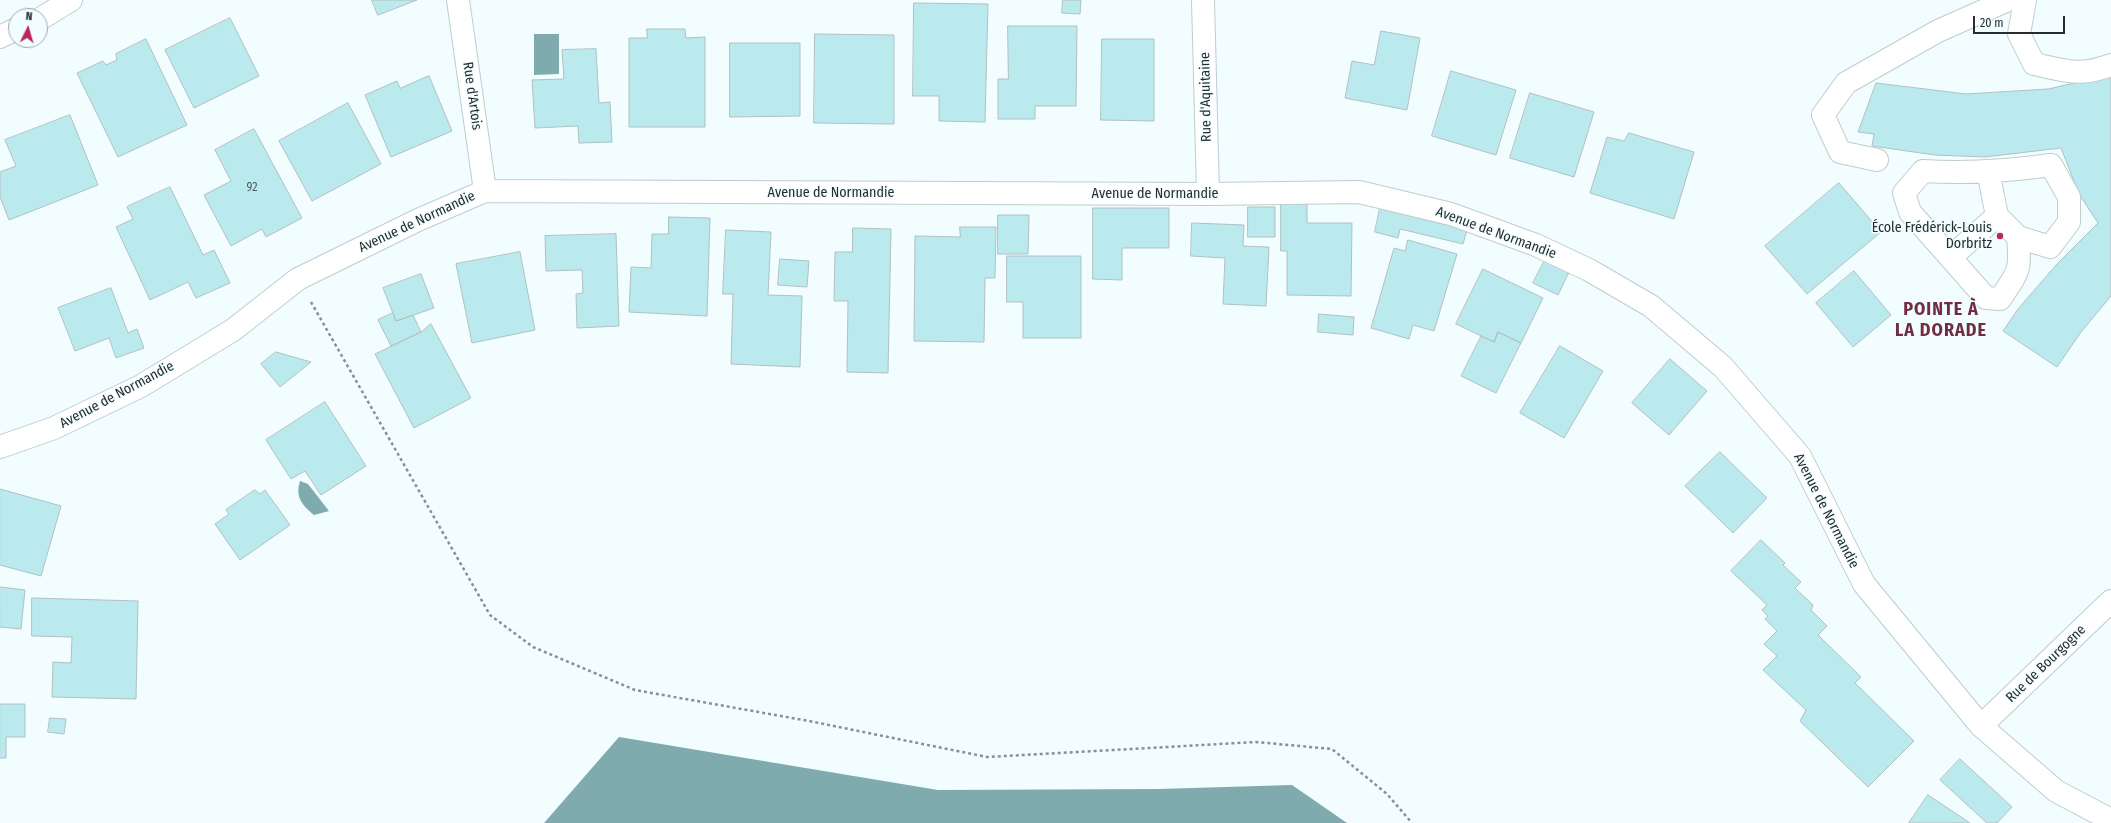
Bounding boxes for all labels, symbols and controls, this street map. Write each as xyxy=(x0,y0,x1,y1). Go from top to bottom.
north arrow xyxy=(8,8,48,48)
scale bar xyxy=(1975,8,2067,34)
text: N xyxy=(25,10,33,23)
text: 20 m xyxy=(1980,16,2004,30)
street label: Rue d'Aquitaine xyxy=(1197,52,1215,142)
street label: Rue d'Artois xyxy=(459,61,485,131)
house number: 92 xyxy=(247,181,257,195)
street label: Avenue de Normandie xyxy=(768,185,894,201)
street label: Avenue de Normandie xyxy=(1092,186,1218,202)
street label: Avenue de Normandie xyxy=(356,188,478,256)
street label: Avenue de Normandie xyxy=(1434,203,1558,263)
place label: École Frédérick-Louis Dorbritz xyxy=(1872,220,1992,252)
marker: École Frédérick-Louis Dorbritz xyxy=(1995,231,2005,241)
district label: POINTE À LA DORADE xyxy=(1895,299,1987,342)
street label: Avenue de Normandie xyxy=(57,358,177,432)
street label: Avenue de Normandie xyxy=(1790,451,1862,571)
street label: Rue de Bourgogne xyxy=(2003,622,2089,706)

